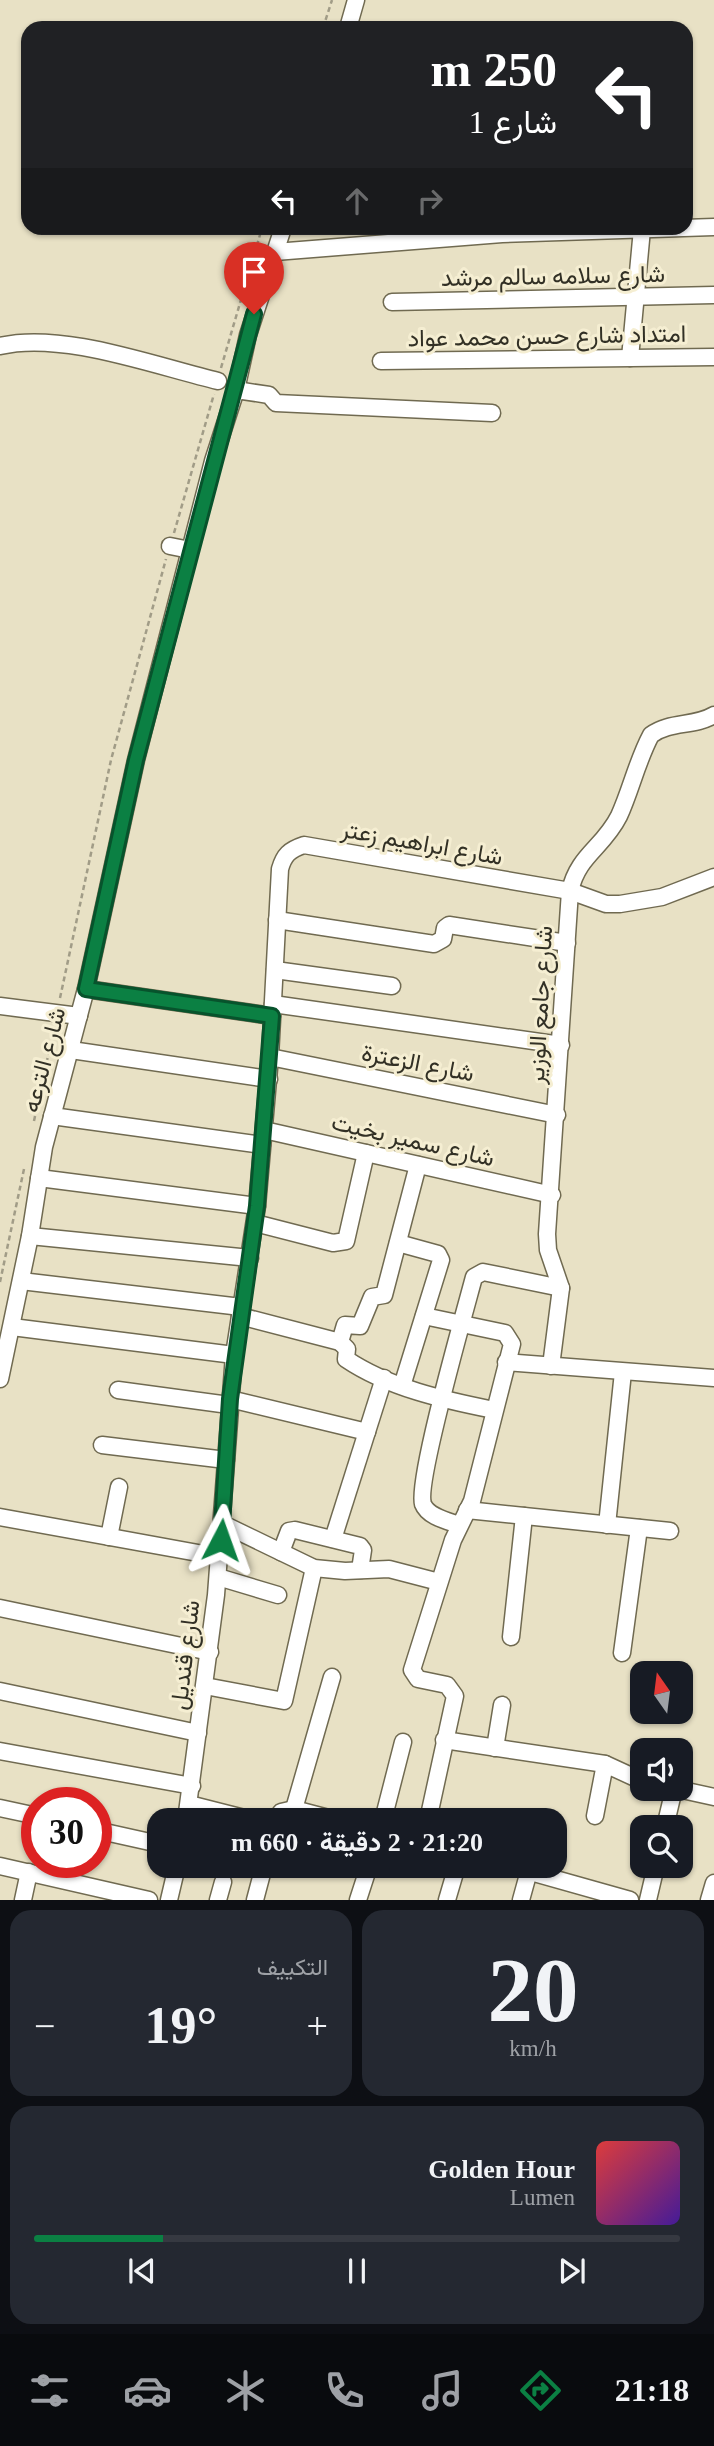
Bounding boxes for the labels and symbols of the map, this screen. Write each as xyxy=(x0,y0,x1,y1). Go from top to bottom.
pin xyxy=(224,242,284,314)
street label: شارع سلامه سالم مرشد xyxy=(441,261,665,294)
street label: امتداد شارع حسن محمد عواد xyxy=(407,321,687,354)
street label: شارع ابراهيم زعتر xyxy=(338,816,505,873)
street label: شارع جامع الوزير xyxy=(523,925,561,1086)
street label: شارع الترعه xyxy=(18,1005,73,1116)
street label: شارع الزعترة xyxy=(359,1039,476,1090)
street label: شارع سمير بخيت xyxy=(328,1109,497,1174)
position arrow xyxy=(184,1503,258,1577)
street label: شارع قنديل xyxy=(165,1599,208,1712)
north arrow xyxy=(630,1661,693,1724)
speed limit sign: 30 xyxy=(21,1787,112,1878)

